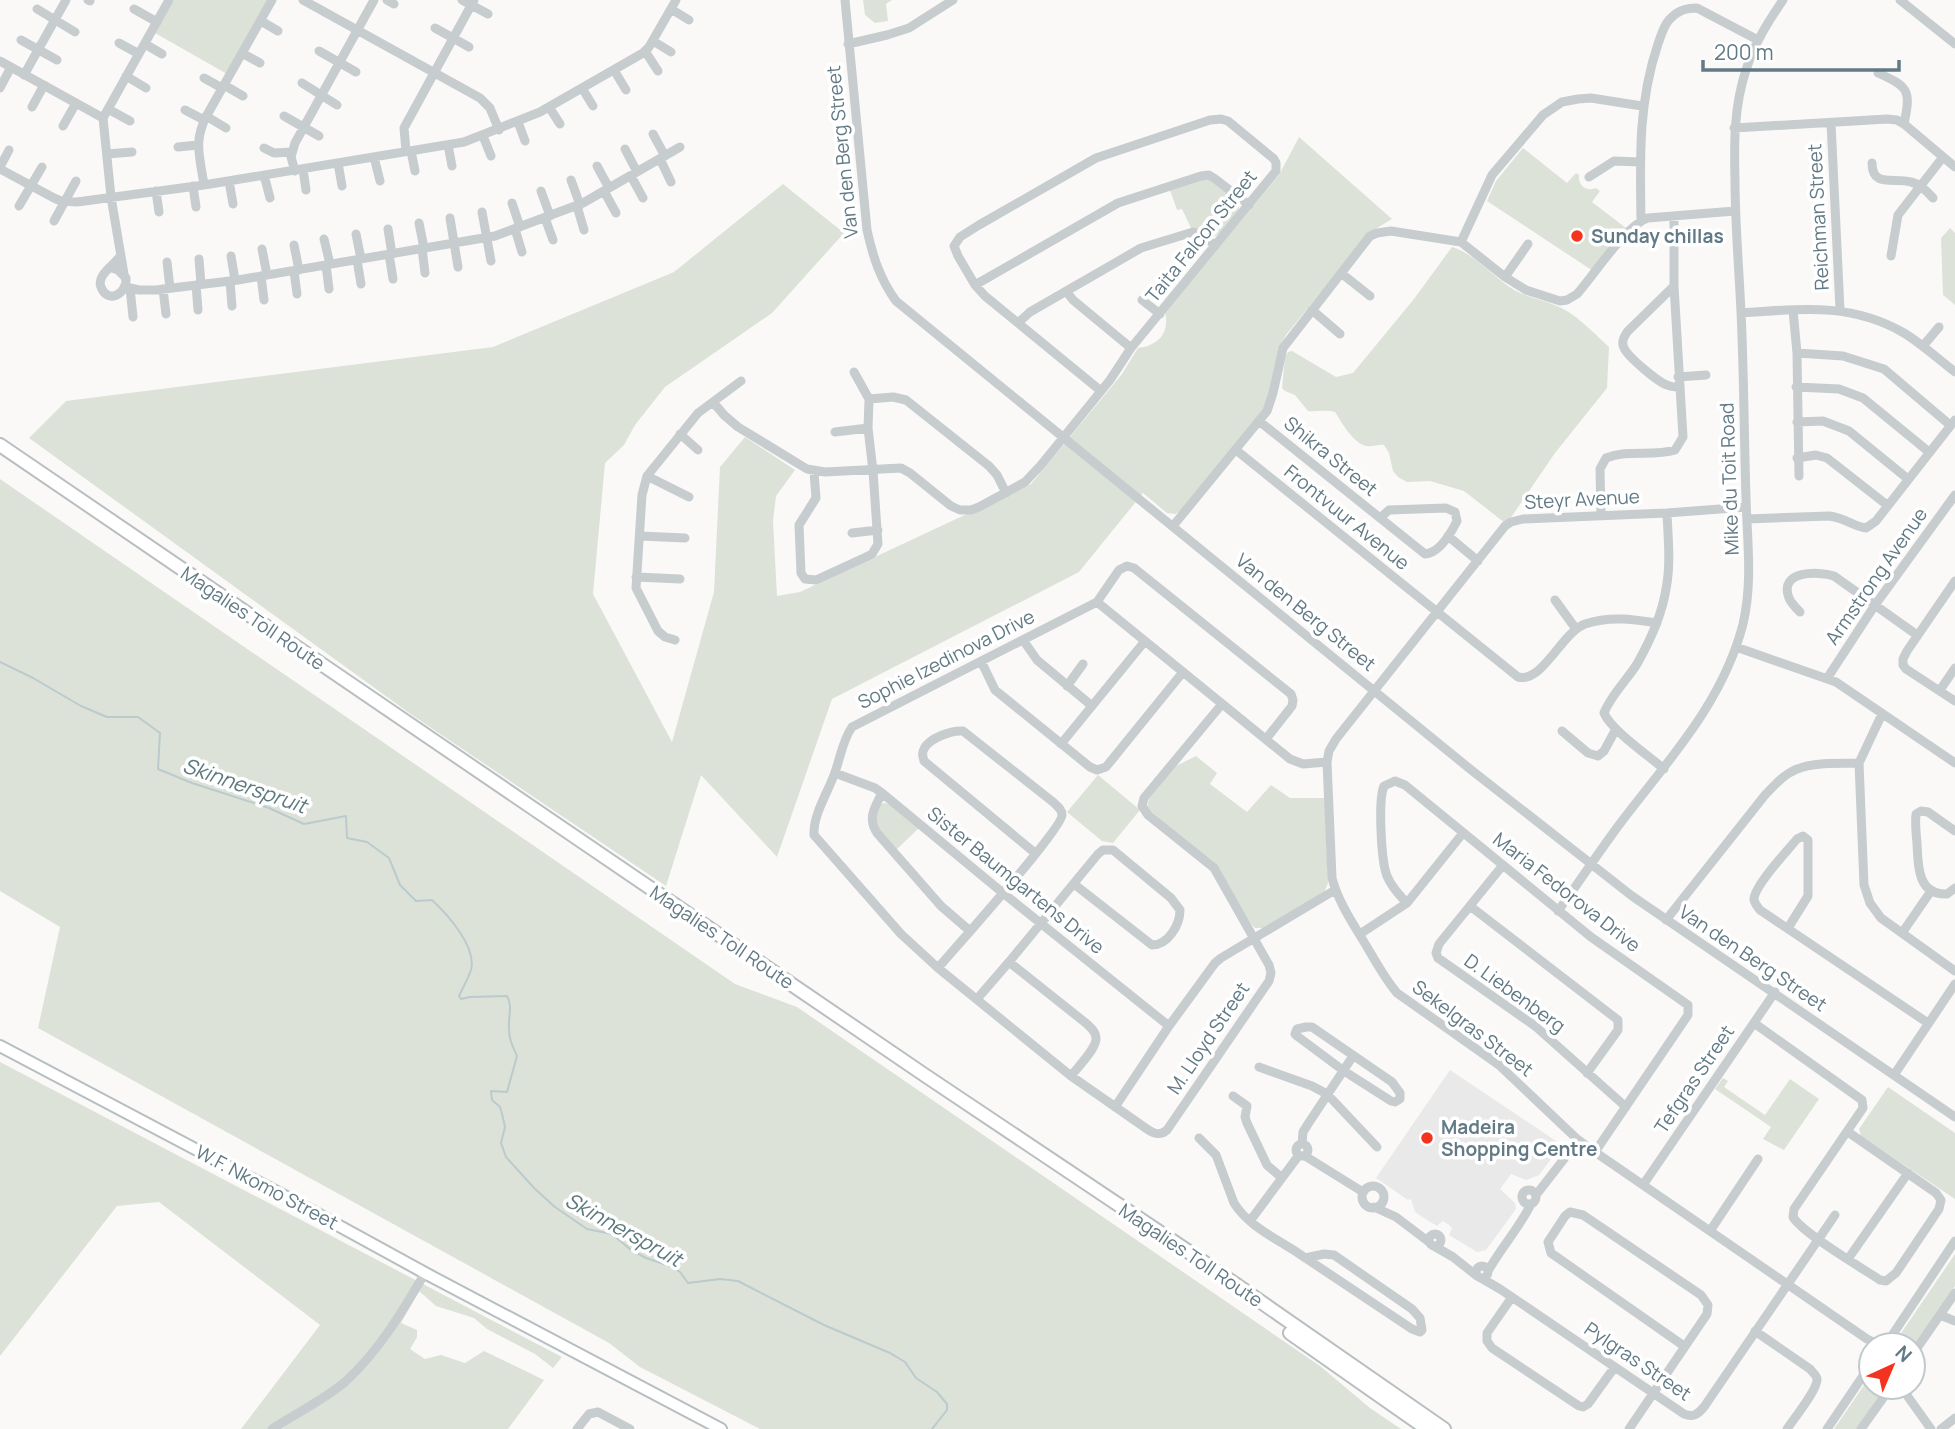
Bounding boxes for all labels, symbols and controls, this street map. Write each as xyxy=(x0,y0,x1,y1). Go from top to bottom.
scale bar xyxy=(1703,28,1899,72)
text: 200 m xyxy=(1714,38,1774,66)
street label: Van den Berg Street xyxy=(820,64,864,240)
street label: Reichman Street xyxy=(1801,143,1835,291)
street label: Taita Falcon Street xyxy=(1139,164,1263,308)
place label: Sunday chillas xyxy=(1591,223,1724,249)
marker: Sunday chillas xyxy=(1569,228,1585,244)
street label: Mike du Toit Road xyxy=(1713,402,1745,556)
street label: Shikra Street xyxy=(1279,410,1383,502)
street label: Frontvuur Avenue xyxy=(1279,458,1415,576)
street label: Steyr Avenue xyxy=(1524,483,1640,515)
street label: Armstrong Avenue xyxy=(1819,502,1933,650)
street label: Van den Berg Street xyxy=(1230,547,1382,677)
street label: Magalies Toll Route xyxy=(176,560,330,676)
street label: Sophie Izedinova Drive xyxy=(853,603,1039,715)
water label: Skinnerspruit xyxy=(179,751,313,820)
street label: Sister Baumgartens Drive xyxy=(922,800,1110,960)
street label: Maria Fedorova Drive xyxy=(1488,826,1646,958)
street label: Magalies Toll Route xyxy=(645,879,799,995)
street label: Van den Berg Street xyxy=(1674,899,1832,1017)
street label: D. Liebenberg xyxy=(1459,947,1571,1039)
street label: Sekelgras Street xyxy=(1407,974,1539,1082)
street label: M. Lloyd Street xyxy=(1161,977,1255,1099)
street label: Tefgras Street xyxy=(1648,1020,1740,1138)
place label: Madeira Shopping Centre xyxy=(1441,1114,1597,1162)
marker: Madeira Shopping Centre xyxy=(1419,1130,1435,1146)
street label: W.F. Nkomo Street xyxy=(191,1138,343,1236)
water label: Skinnerspruit xyxy=(561,1185,690,1274)
street label: Magalies Toll Route xyxy=(1114,1197,1268,1313)
street label: Pylgras Street xyxy=(1579,1316,1697,1406)
north arrow xyxy=(1857,1331,1927,1401)
text: N xyxy=(1890,1340,1918,1368)

